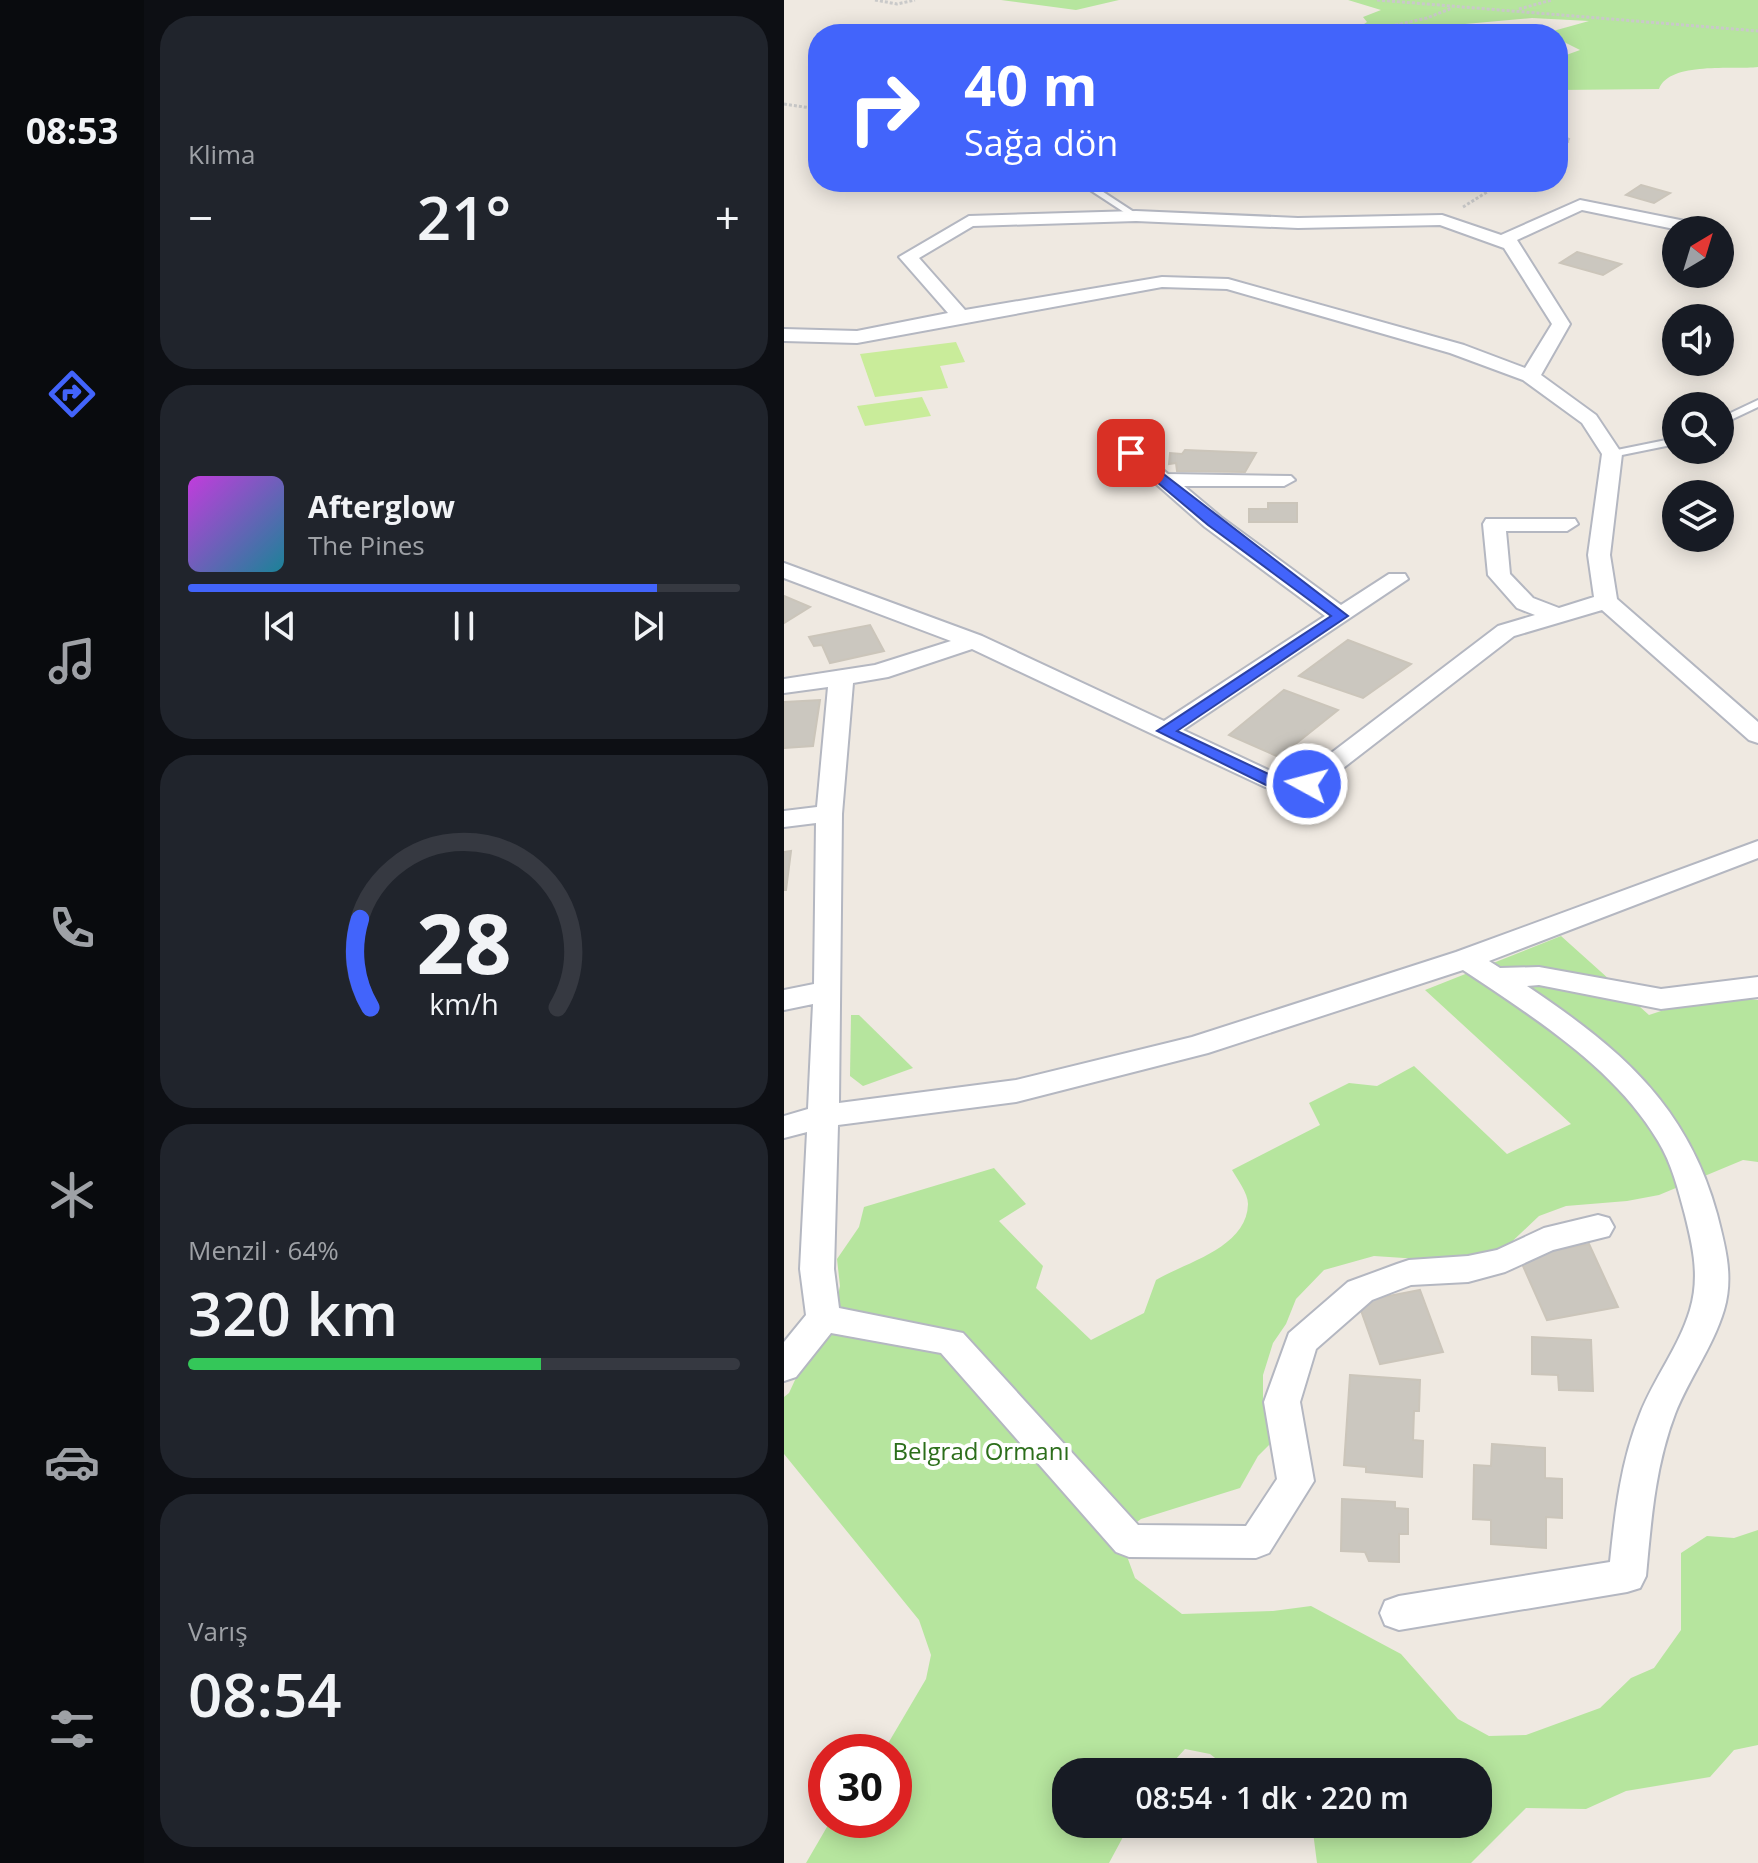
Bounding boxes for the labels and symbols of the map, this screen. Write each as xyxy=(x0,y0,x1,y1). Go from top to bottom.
north arrow xyxy=(1662,216,1734,288)
pin xyxy=(1097,419,1165,487)
position arrow xyxy=(1265,742,1349,826)
park label: Belgrad Ormanı xyxy=(893,1434,1069,1467)
speed limit sign: 30 xyxy=(808,1734,912,1838)

